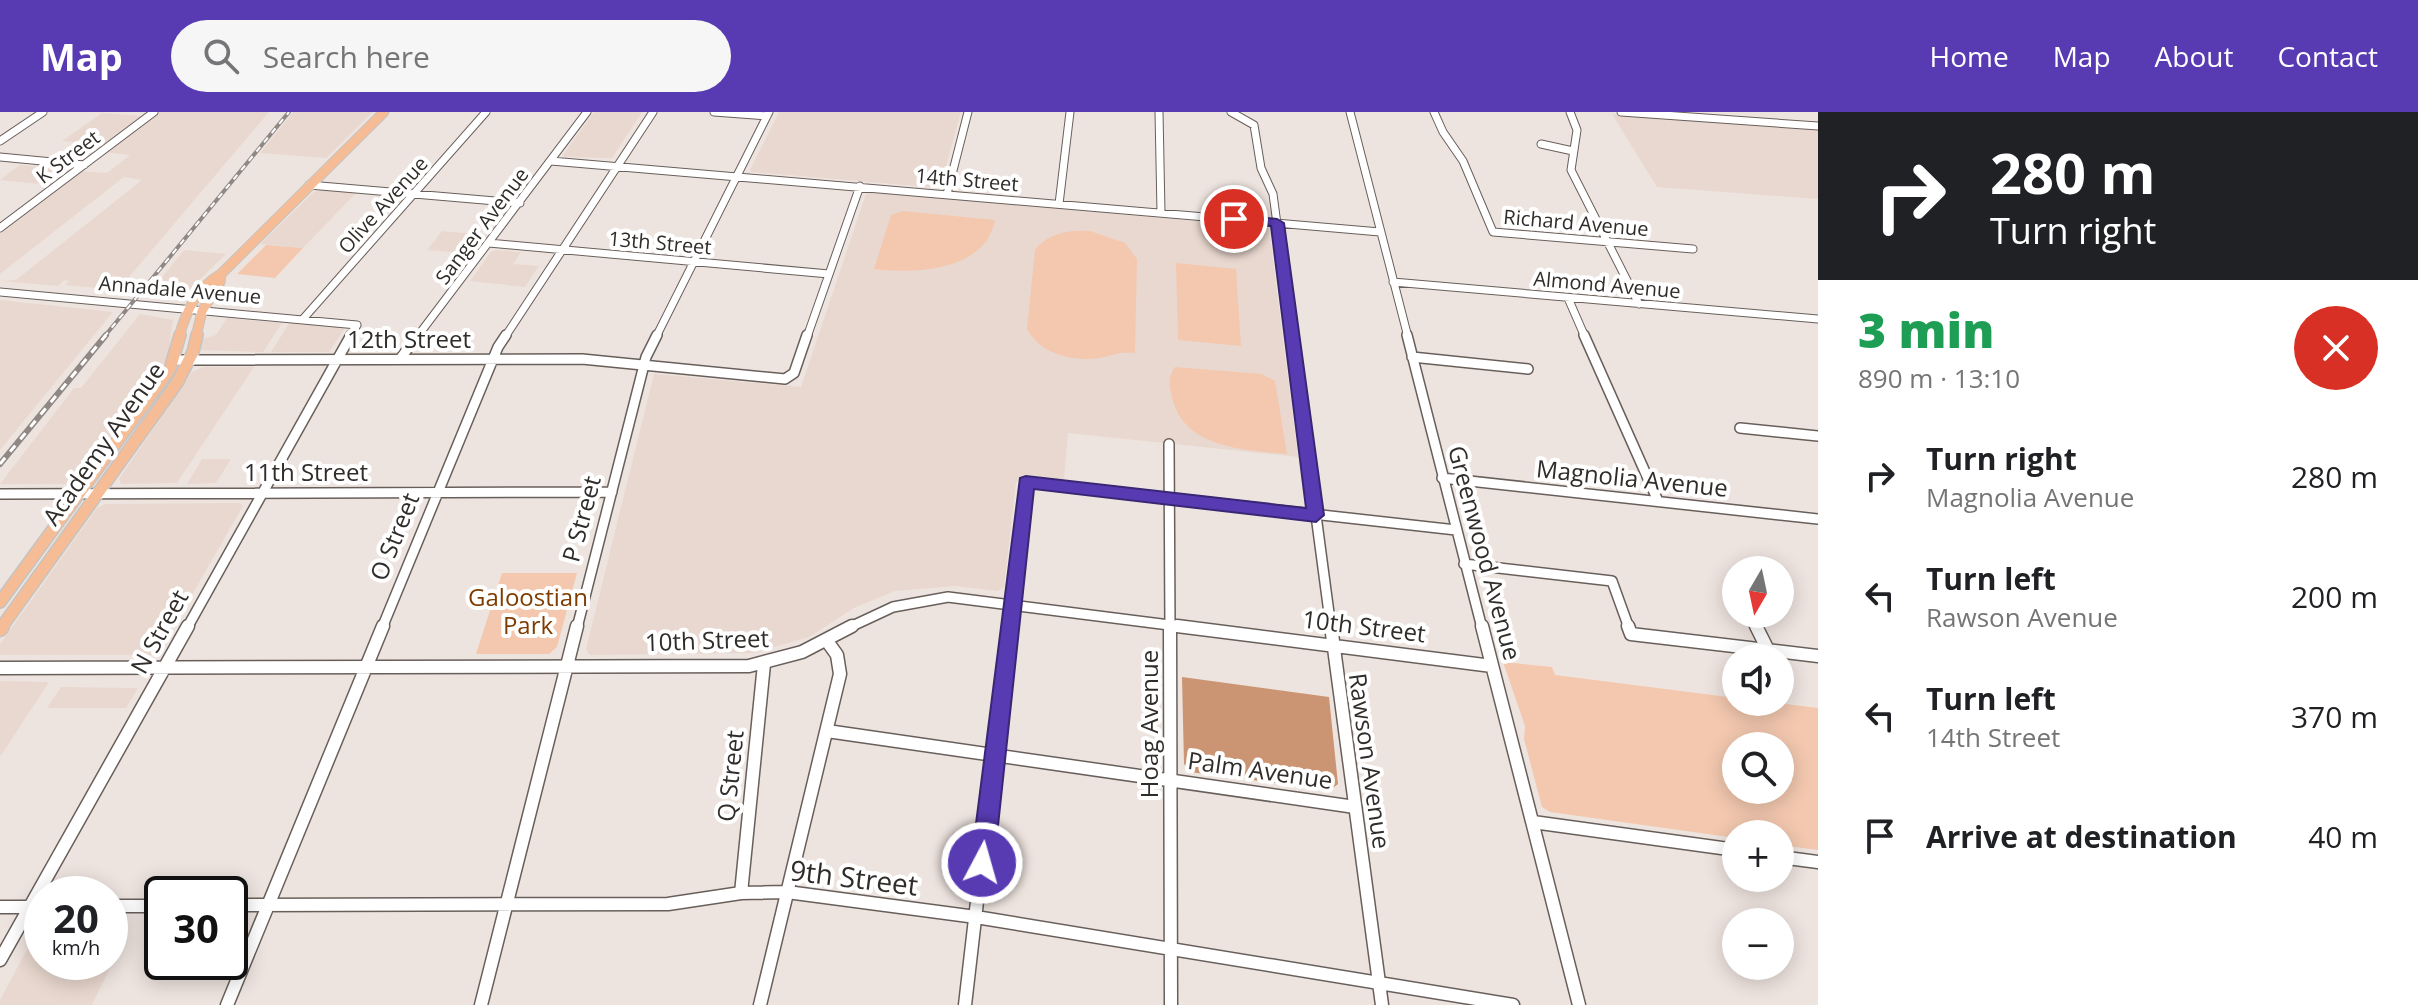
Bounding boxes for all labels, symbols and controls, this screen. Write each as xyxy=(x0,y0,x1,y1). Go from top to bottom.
search box xyxy=(171,20,731,92)
text: Map xyxy=(40,30,123,82)
icon: search xyxy=(199,34,243,78)
text: Search here xyxy=(263,36,430,77)
text: Home xyxy=(1930,37,2009,75)
text: Map xyxy=(2053,37,2111,75)
text: About xyxy=(2155,37,2233,75)
text: Contact xyxy=(2277,37,2378,75)
street label: K Street xyxy=(30,124,105,189)
text: 280 m xyxy=(1990,134,2156,210)
icon: right xyxy=(1858,144,1962,248)
street label: Olive Avenue xyxy=(332,150,433,259)
street label: Sanger Avenue xyxy=(429,162,534,290)
street label: 14th Street xyxy=(914,162,1020,197)
pin xyxy=(1200,185,1268,253)
icon: arrive xyxy=(1212,197,1256,241)
street label: Richard Avenue xyxy=(1502,203,1650,242)
text: Turn right xyxy=(1990,206,2156,255)
street label: 13th Street xyxy=(607,225,713,260)
street label: Almond Avenue xyxy=(1532,265,1682,304)
street label: Annadale Avenue xyxy=(98,269,262,310)
text: 3 min xyxy=(1858,297,1994,362)
button: close xyxy=(2294,306,2378,390)
street label: 12th Street xyxy=(347,322,471,355)
street label: Academy Avenue xyxy=(34,355,171,531)
text: 890 m · 13:10 xyxy=(1858,360,2020,396)
text: Turn right xyxy=(1926,438,2077,479)
street label: Greenwood Avenue xyxy=(1441,442,1530,664)
street label: Magnolia Avenue xyxy=(1535,451,1730,504)
icon: right xyxy=(1858,454,1902,498)
street label: 11th Street xyxy=(244,455,368,488)
text: 280 m xyxy=(2291,456,2378,497)
street label: P Street xyxy=(553,472,608,565)
text: Magnolia Avenue xyxy=(1926,479,2134,515)
street label: O Street xyxy=(361,488,426,585)
north arrow xyxy=(1722,556,1794,628)
map controls xyxy=(1722,556,1794,980)
text: Turn left xyxy=(1926,558,2056,599)
icon: left xyxy=(1858,574,1902,618)
text: 200 m xyxy=(2291,576,2378,617)
park label: Galoostian Park xyxy=(468,580,588,641)
street label: N Street xyxy=(122,583,195,679)
text: Rawson Avenue xyxy=(1926,599,2118,635)
street label: 10th Street xyxy=(1301,602,1428,649)
street label: 10th Street xyxy=(644,621,769,658)
button: sound xyxy=(1722,644,1794,716)
street label: Hoag Avenue xyxy=(1132,650,1165,798)
street label: Rawson Avenue xyxy=(1342,671,1399,851)
text: Turn left xyxy=(1926,678,2056,719)
icon: left xyxy=(1858,694,1902,738)
text: 370 m xyxy=(2291,696,2378,737)
text: 14th Street xyxy=(1926,719,2060,755)
street label: Q Street xyxy=(708,728,751,823)
button: search xyxy=(1722,732,1794,804)
street label: Palm Avenue xyxy=(1186,743,1335,796)
icon: arrive xyxy=(1858,814,1902,858)
text: Arrive at destination xyxy=(1926,816,2237,857)
text: 40 m xyxy=(2308,816,2378,857)
button: + xyxy=(1722,820,1794,892)
position arrow xyxy=(940,821,1024,905)
street label: 9th Street xyxy=(788,850,920,904)
speed limit sign: 30 xyxy=(144,876,248,980)
text: 20 xyxy=(53,890,99,945)
button: − xyxy=(1722,908,1794,980)
text: km/h xyxy=(52,934,100,961)

